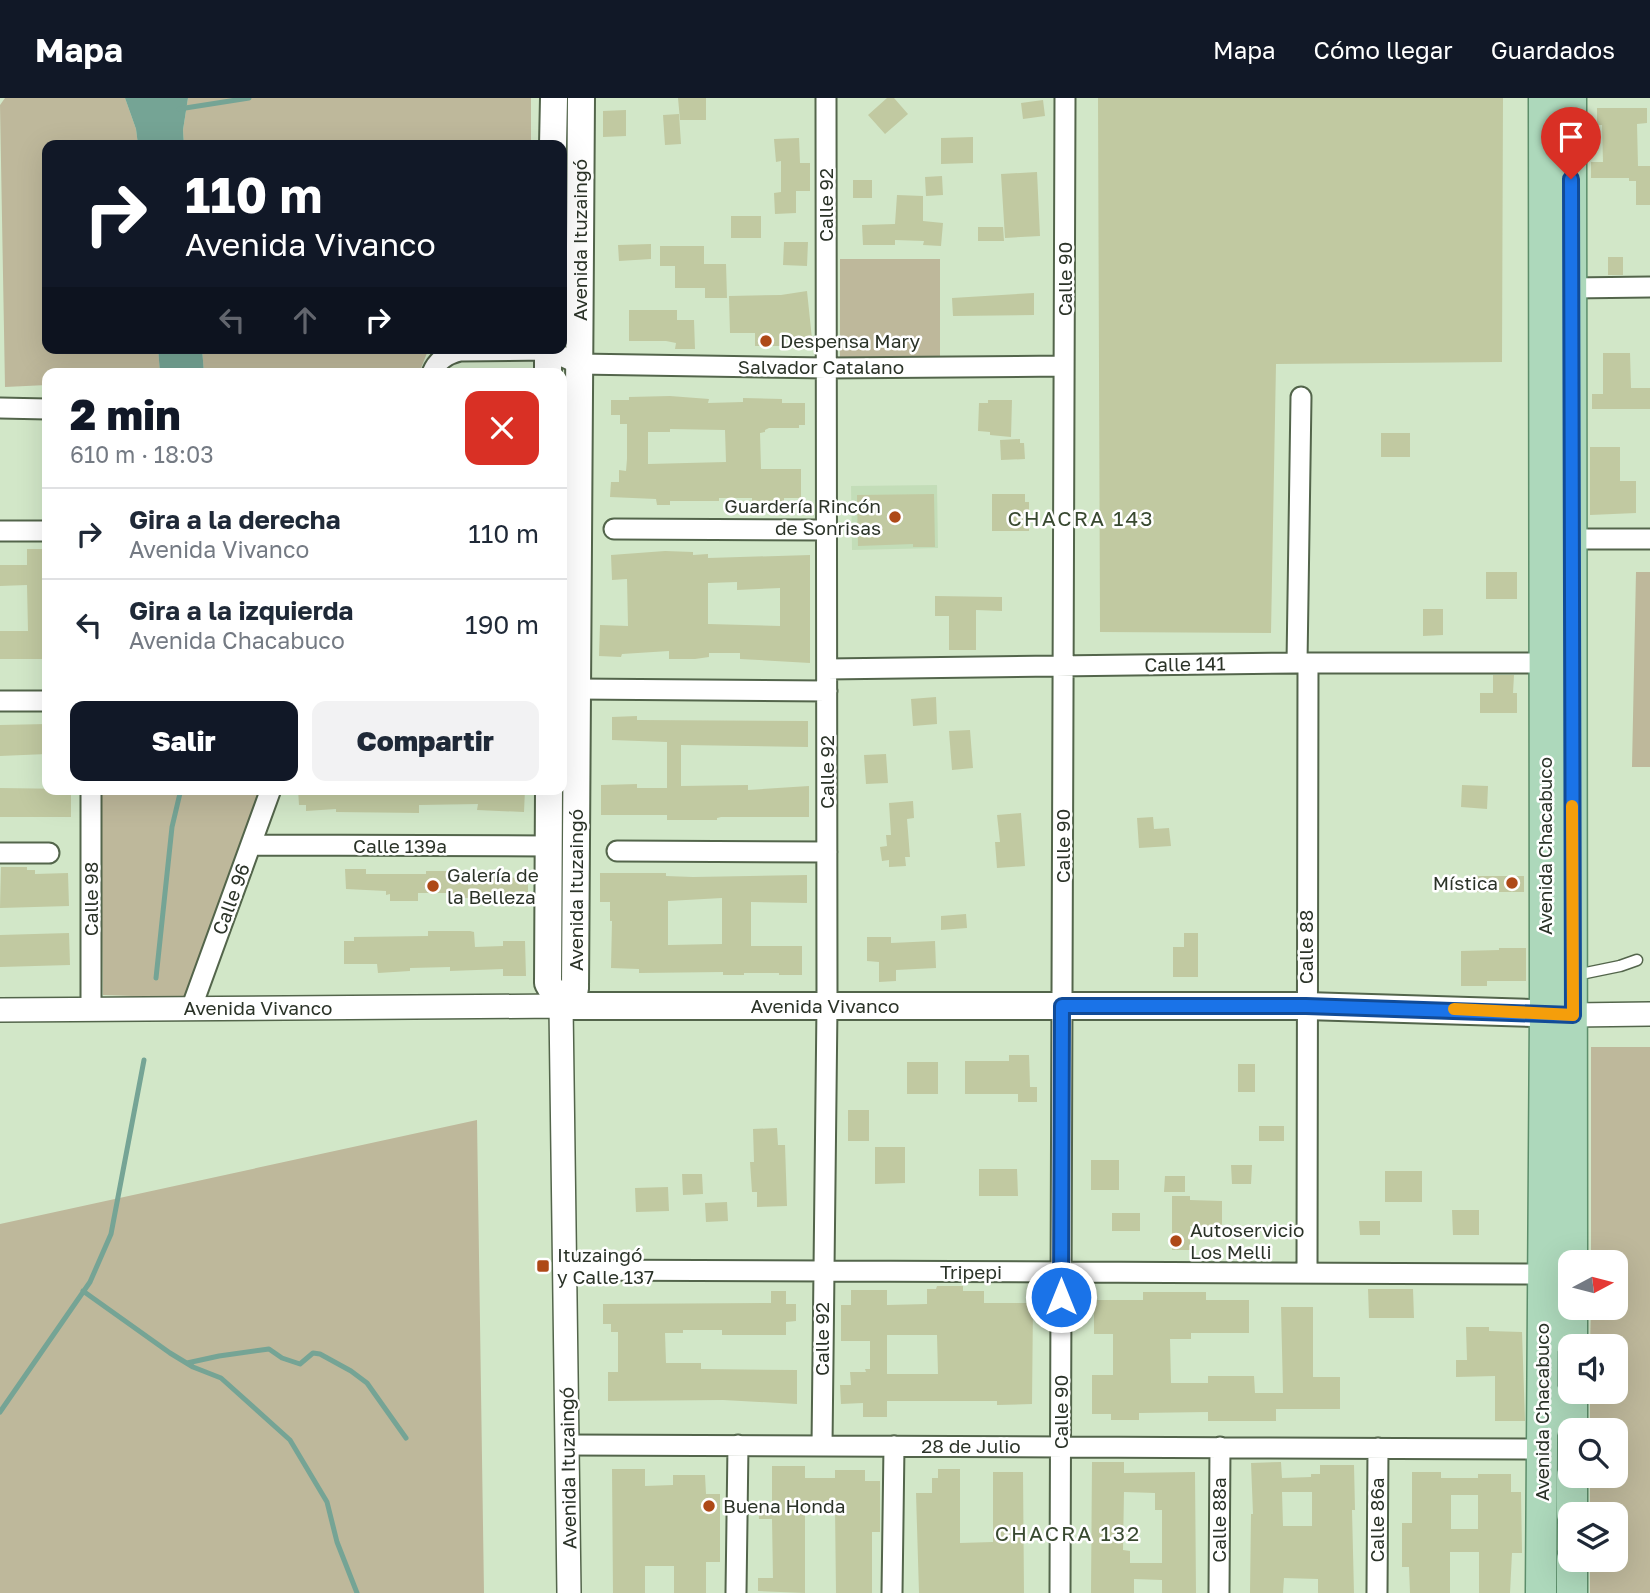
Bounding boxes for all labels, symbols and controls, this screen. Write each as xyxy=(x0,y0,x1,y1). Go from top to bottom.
text: Mapa xyxy=(35,30,123,69)
text: Mapa xyxy=(1213,35,1276,64)
text: Cómo llegar xyxy=(1314,35,1453,64)
text: Guardados xyxy=(1491,35,1615,64)
pin xyxy=(1541,107,1601,179)
icon: arrive xyxy=(1552,118,1590,156)
street label: Avenida Ituzaingó xyxy=(568,159,591,321)
text: 110 m xyxy=(185,165,322,224)
icon: right xyxy=(70,168,161,259)
street label: Calle 92 xyxy=(814,168,837,242)
text: Avenida Vivanco xyxy=(185,225,436,263)
street label: Calle 90 xyxy=(1053,242,1076,316)
icon: left xyxy=(213,301,251,339)
icon: ahead xyxy=(286,301,324,339)
icon: right xyxy=(359,301,397,339)
place label: Despensa Mary xyxy=(780,329,920,352)
marker: Despensa Mary xyxy=(758,333,774,349)
street label: Salvador Catalano xyxy=(738,355,904,378)
text: 2 min xyxy=(70,389,181,439)
button: close xyxy=(465,391,539,465)
text: 610 m · 18:03 xyxy=(70,440,214,468)
place label: Guardería Rincón de Sonrisas xyxy=(724,494,881,539)
text: Gira a la derecha xyxy=(129,504,341,535)
district label: CHACRA 143 xyxy=(1007,505,1155,531)
marker: Guardería Rincón de Sonrisas xyxy=(887,509,903,525)
icon: right xyxy=(70,515,108,553)
text: 110 m xyxy=(468,518,539,549)
text: Avenida Vivanco xyxy=(129,535,309,563)
text: Gira a la izquierda xyxy=(129,595,353,626)
icon: left xyxy=(70,606,108,644)
text: 190 m xyxy=(465,609,539,640)
text: Avenida Chacabuco xyxy=(129,626,345,654)
street label: Calle 141 xyxy=(1144,651,1226,676)
button: Salir xyxy=(70,701,298,781)
button: Compartir xyxy=(312,701,539,781)
street label: Calle 92 xyxy=(815,735,838,809)
street label: Avenida Chacabuco xyxy=(1533,757,1556,935)
street label: Avenida Ituzaingó xyxy=(564,809,587,971)
street label: Calle 90 xyxy=(1051,809,1074,883)
street label: Calle 139a xyxy=(353,834,447,857)
street label: Calle 96 xyxy=(207,860,254,938)
street label: Calle 98 xyxy=(79,862,102,936)
place label: Galería de la Belleza xyxy=(447,863,539,908)
place label: Mística xyxy=(1433,871,1498,894)
marker: Mística xyxy=(1504,875,1520,891)
marker: Galería de la Belleza xyxy=(425,878,441,894)
street label: Calle 88 xyxy=(1294,910,1317,984)
street label: Avenida Vivanco xyxy=(751,994,899,1017)
street label: Avenida Vivanco xyxy=(184,996,332,1019)
place label: Autoservicio Los Melli xyxy=(1190,1218,1305,1263)
marker: Autoservicio Los Melli xyxy=(1168,1233,1184,1249)
place label: Ituzaingó y Calle 137 xyxy=(557,1243,654,1288)
north arrow xyxy=(1558,1250,1628,1320)
map controls xyxy=(1558,1250,1628,1572)
marker: Ituzaingó y Calle 137 xyxy=(535,1258,551,1274)
street label: Tripepi xyxy=(940,1260,1002,1283)
position arrow xyxy=(1024,1260,1098,1334)
street label: Calle 92 xyxy=(810,1302,833,1376)
street label: Avenida Chacabuco xyxy=(1530,1323,1553,1501)
button: sound xyxy=(1558,1334,1628,1404)
street label: Calle 90 xyxy=(1049,1375,1072,1449)
street label: Avenida Ituzaingó xyxy=(555,1387,580,1549)
button: search xyxy=(1558,1418,1628,1488)
street label: 28 de Julio xyxy=(921,1434,1021,1457)
street label: Calle 88a xyxy=(1207,1477,1230,1563)
street label: Calle 86a xyxy=(1365,1477,1388,1563)
place label: Buena Honda xyxy=(723,1494,845,1517)
marker: Buena Honda xyxy=(701,1498,717,1514)
button: layers xyxy=(1558,1502,1628,1572)
district label: CHACRA 132 xyxy=(995,1520,1141,1546)

